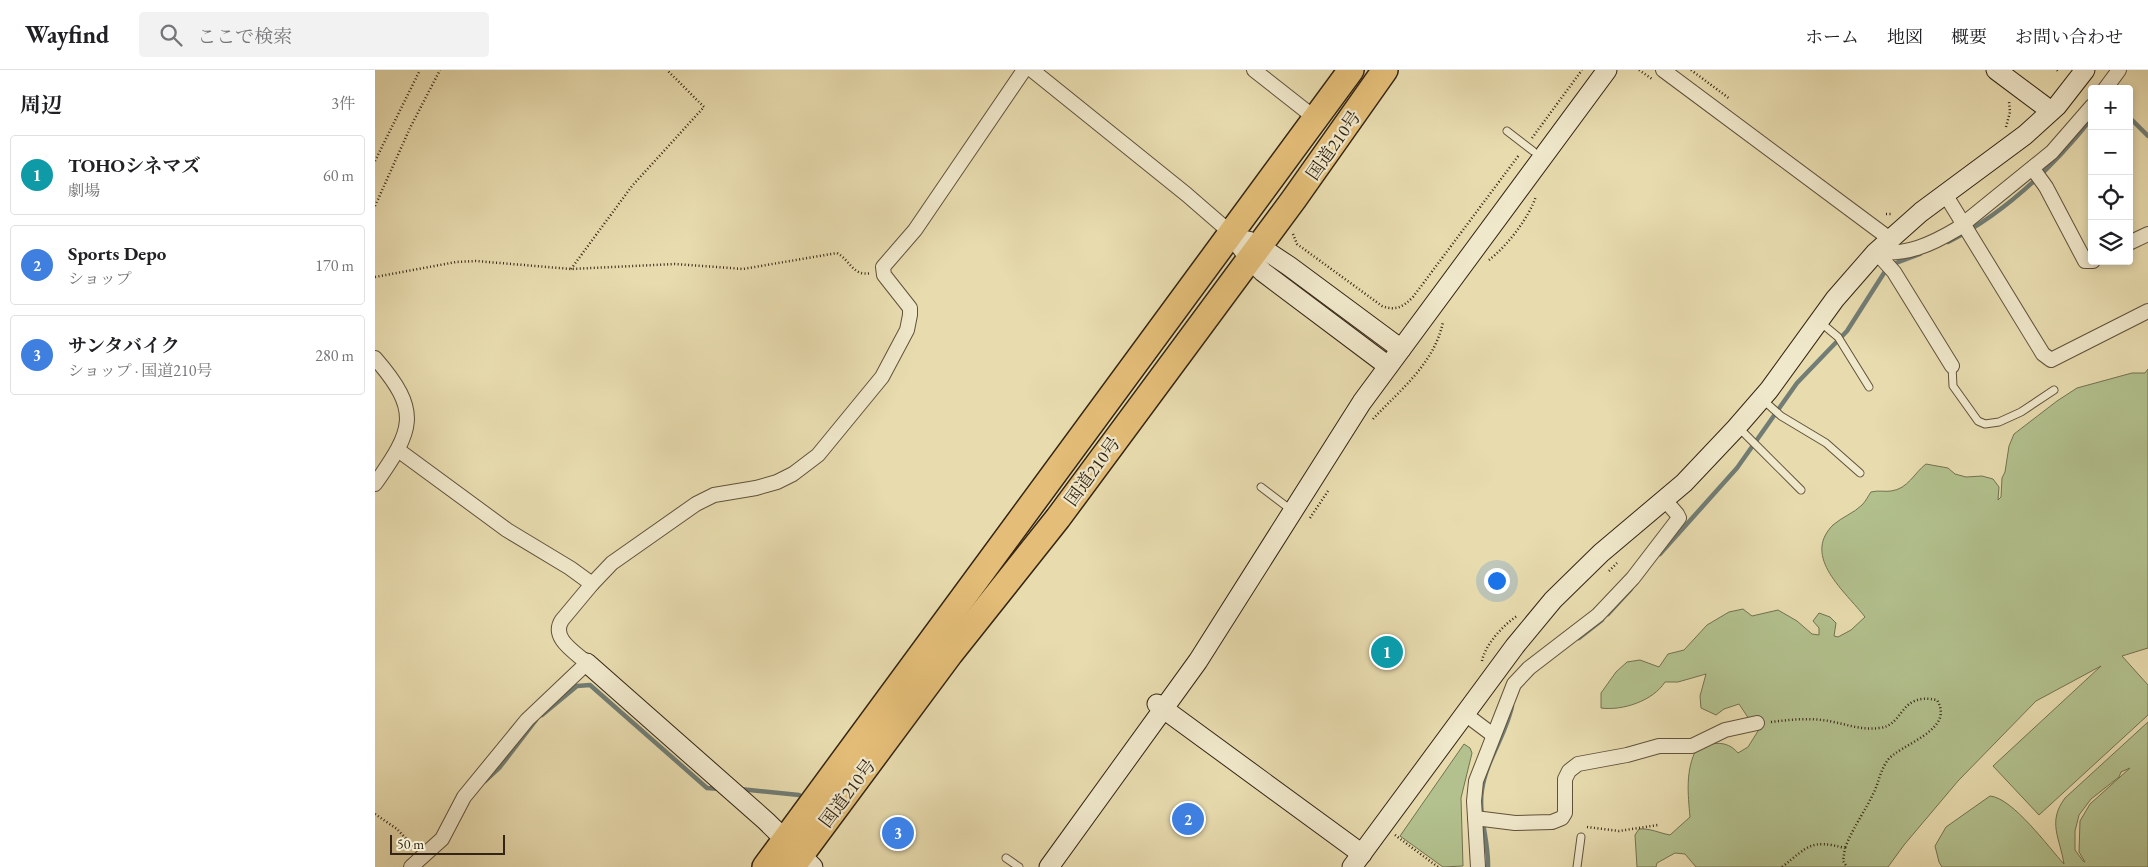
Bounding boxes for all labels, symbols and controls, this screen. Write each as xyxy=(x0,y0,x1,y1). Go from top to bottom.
search box xyxy=(139,12,489,57)
text: Wayfind xyxy=(25,19,109,50)
icon: search xyxy=(157,21,185,49)
text: ここで検索 xyxy=(197,24,292,49)
text: ホーム xyxy=(1805,25,1859,48)
text: 地図 xyxy=(1887,25,1923,48)
text: 概要 xyxy=(1951,25,1987,48)
text: お問い合わせ xyxy=(2015,25,2123,48)
map controls xyxy=(2088,85,2133,265)
button: + xyxy=(2088,85,2133,130)
text: 周辺 xyxy=(20,91,62,118)
text: 3件 xyxy=(331,93,355,114)
street label: 国道210号 xyxy=(1301,106,1365,184)
button: − xyxy=(2088,130,2133,175)
text: TOHOシネマズ xyxy=(68,153,200,178)
text: 1 xyxy=(33,165,41,186)
text: 60 m xyxy=(323,165,354,186)
button: locate xyxy=(2088,175,2133,220)
text: 劇場 xyxy=(68,180,100,201)
button: layers xyxy=(2088,220,2133,265)
text: Sports Depo xyxy=(68,241,166,266)
text: 2 xyxy=(33,255,41,276)
text: 170 m xyxy=(315,255,354,276)
text: ショップ xyxy=(68,268,132,289)
text: サンタバイク xyxy=(68,333,180,358)
text: 3 xyxy=(33,345,41,366)
text: 280 m xyxy=(315,345,354,366)
text: ショップ · 国道210号 xyxy=(68,360,212,381)
street label: 国道210号 xyxy=(1059,432,1125,510)
your location xyxy=(1484,568,1510,594)
pin: 1 xyxy=(1371,633,1403,671)
street label: 国道210号 xyxy=(814,754,880,832)
pin: 2 xyxy=(1172,800,1204,838)
pin: 3 xyxy=(882,814,914,852)
scale bar xyxy=(390,832,505,855)
text: 50 m xyxy=(397,835,424,853)

